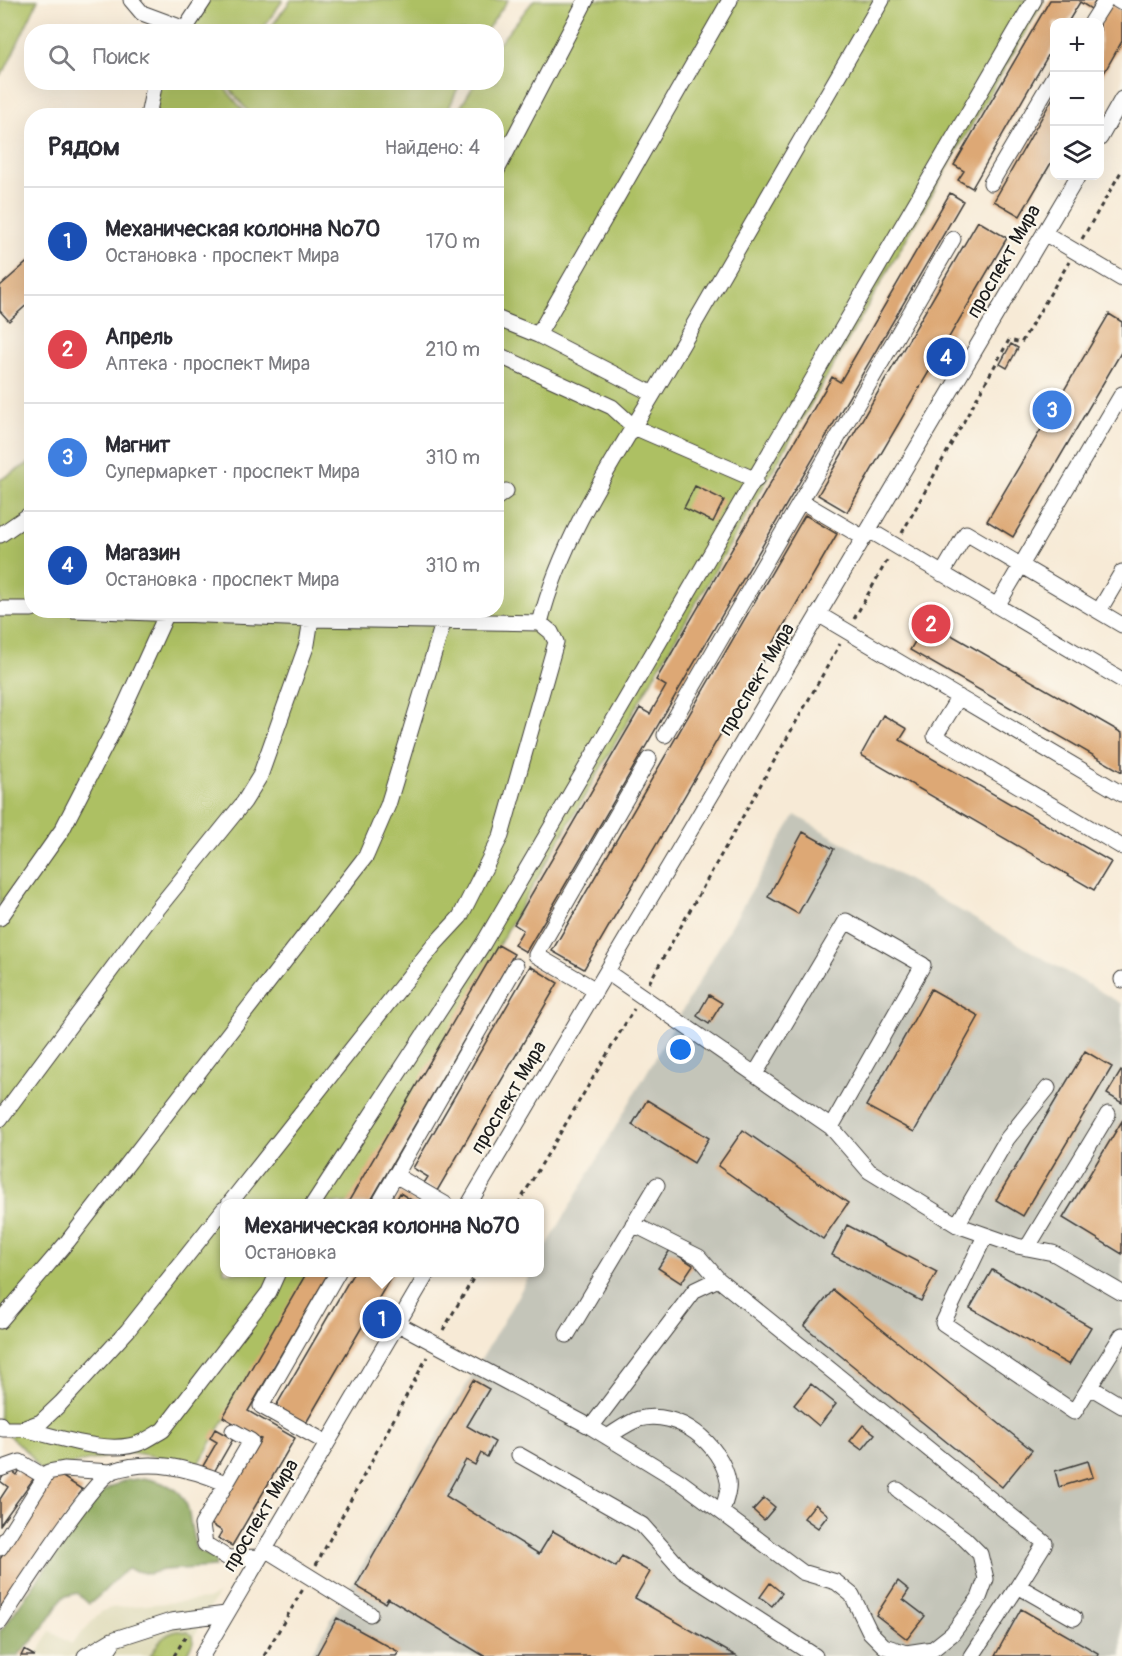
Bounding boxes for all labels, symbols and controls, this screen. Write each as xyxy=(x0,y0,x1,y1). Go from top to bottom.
map controls xyxy=(1050,18,1104,180)
button: + xyxy=(1050,18,1104,72)
search box xyxy=(24,24,504,90)
icon: search xyxy=(45,41,78,74)
text: Поиск xyxy=(93,43,150,71)
button: − xyxy=(1050,72,1104,126)
button: layers xyxy=(1050,126,1104,180)
text: Рядом xyxy=(48,131,120,163)
text: Найдено: 4 xyxy=(385,135,480,160)
street label: проспект Мира xyxy=(961,200,1046,323)
text: Механическая колонна №70 xyxy=(105,215,380,243)
text: 1 xyxy=(64,229,71,254)
text: 170 m xyxy=(426,229,480,254)
text: Остановка · проспект Мира xyxy=(105,243,339,268)
text: Апрель xyxy=(105,323,173,351)
pin: 4 xyxy=(926,334,966,380)
text: 2 xyxy=(62,337,73,362)
text: 210 m xyxy=(425,337,480,362)
text: Аптека · проспект Мира xyxy=(105,351,310,376)
pin: 3 xyxy=(1032,388,1072,432)
text: Магнит xyxy=(105,431,170,459)
text: 3 xyxy=(62,445,73,470)
text: 310 m xyxy=(425,445,480,470)
text: Супермаркет · проспект Мира xyxy=(105,459,360,484)
text: Магазин xyxy=(105,539,180,567)
text: 4 xyxy=(62,553,73,578)
text: 310 m xyxy=(425,553,480,578)
text: Остановка · проспект Мира xyxy=(105,567,339,592)
pin: 2 xyxy=(912,602,950,646)
street label: проспект Мира xyxy=(713,618,800,740)
your location xyxy=(666,1035,695,1064)
street label: проспект Мира xyxy=(465,1036,552,1158)
popup xyxy=(220,1199,544,1277)
text: Механическая колонна №70 xyxy=(244,1212,520,1240)
text: Остановка xyxy=(244,1240,336,1265)
pin: 1 xyxy=(362,1296,401,1342)
street label: проспект Мира xyxy=(217,1454,304,1576)

